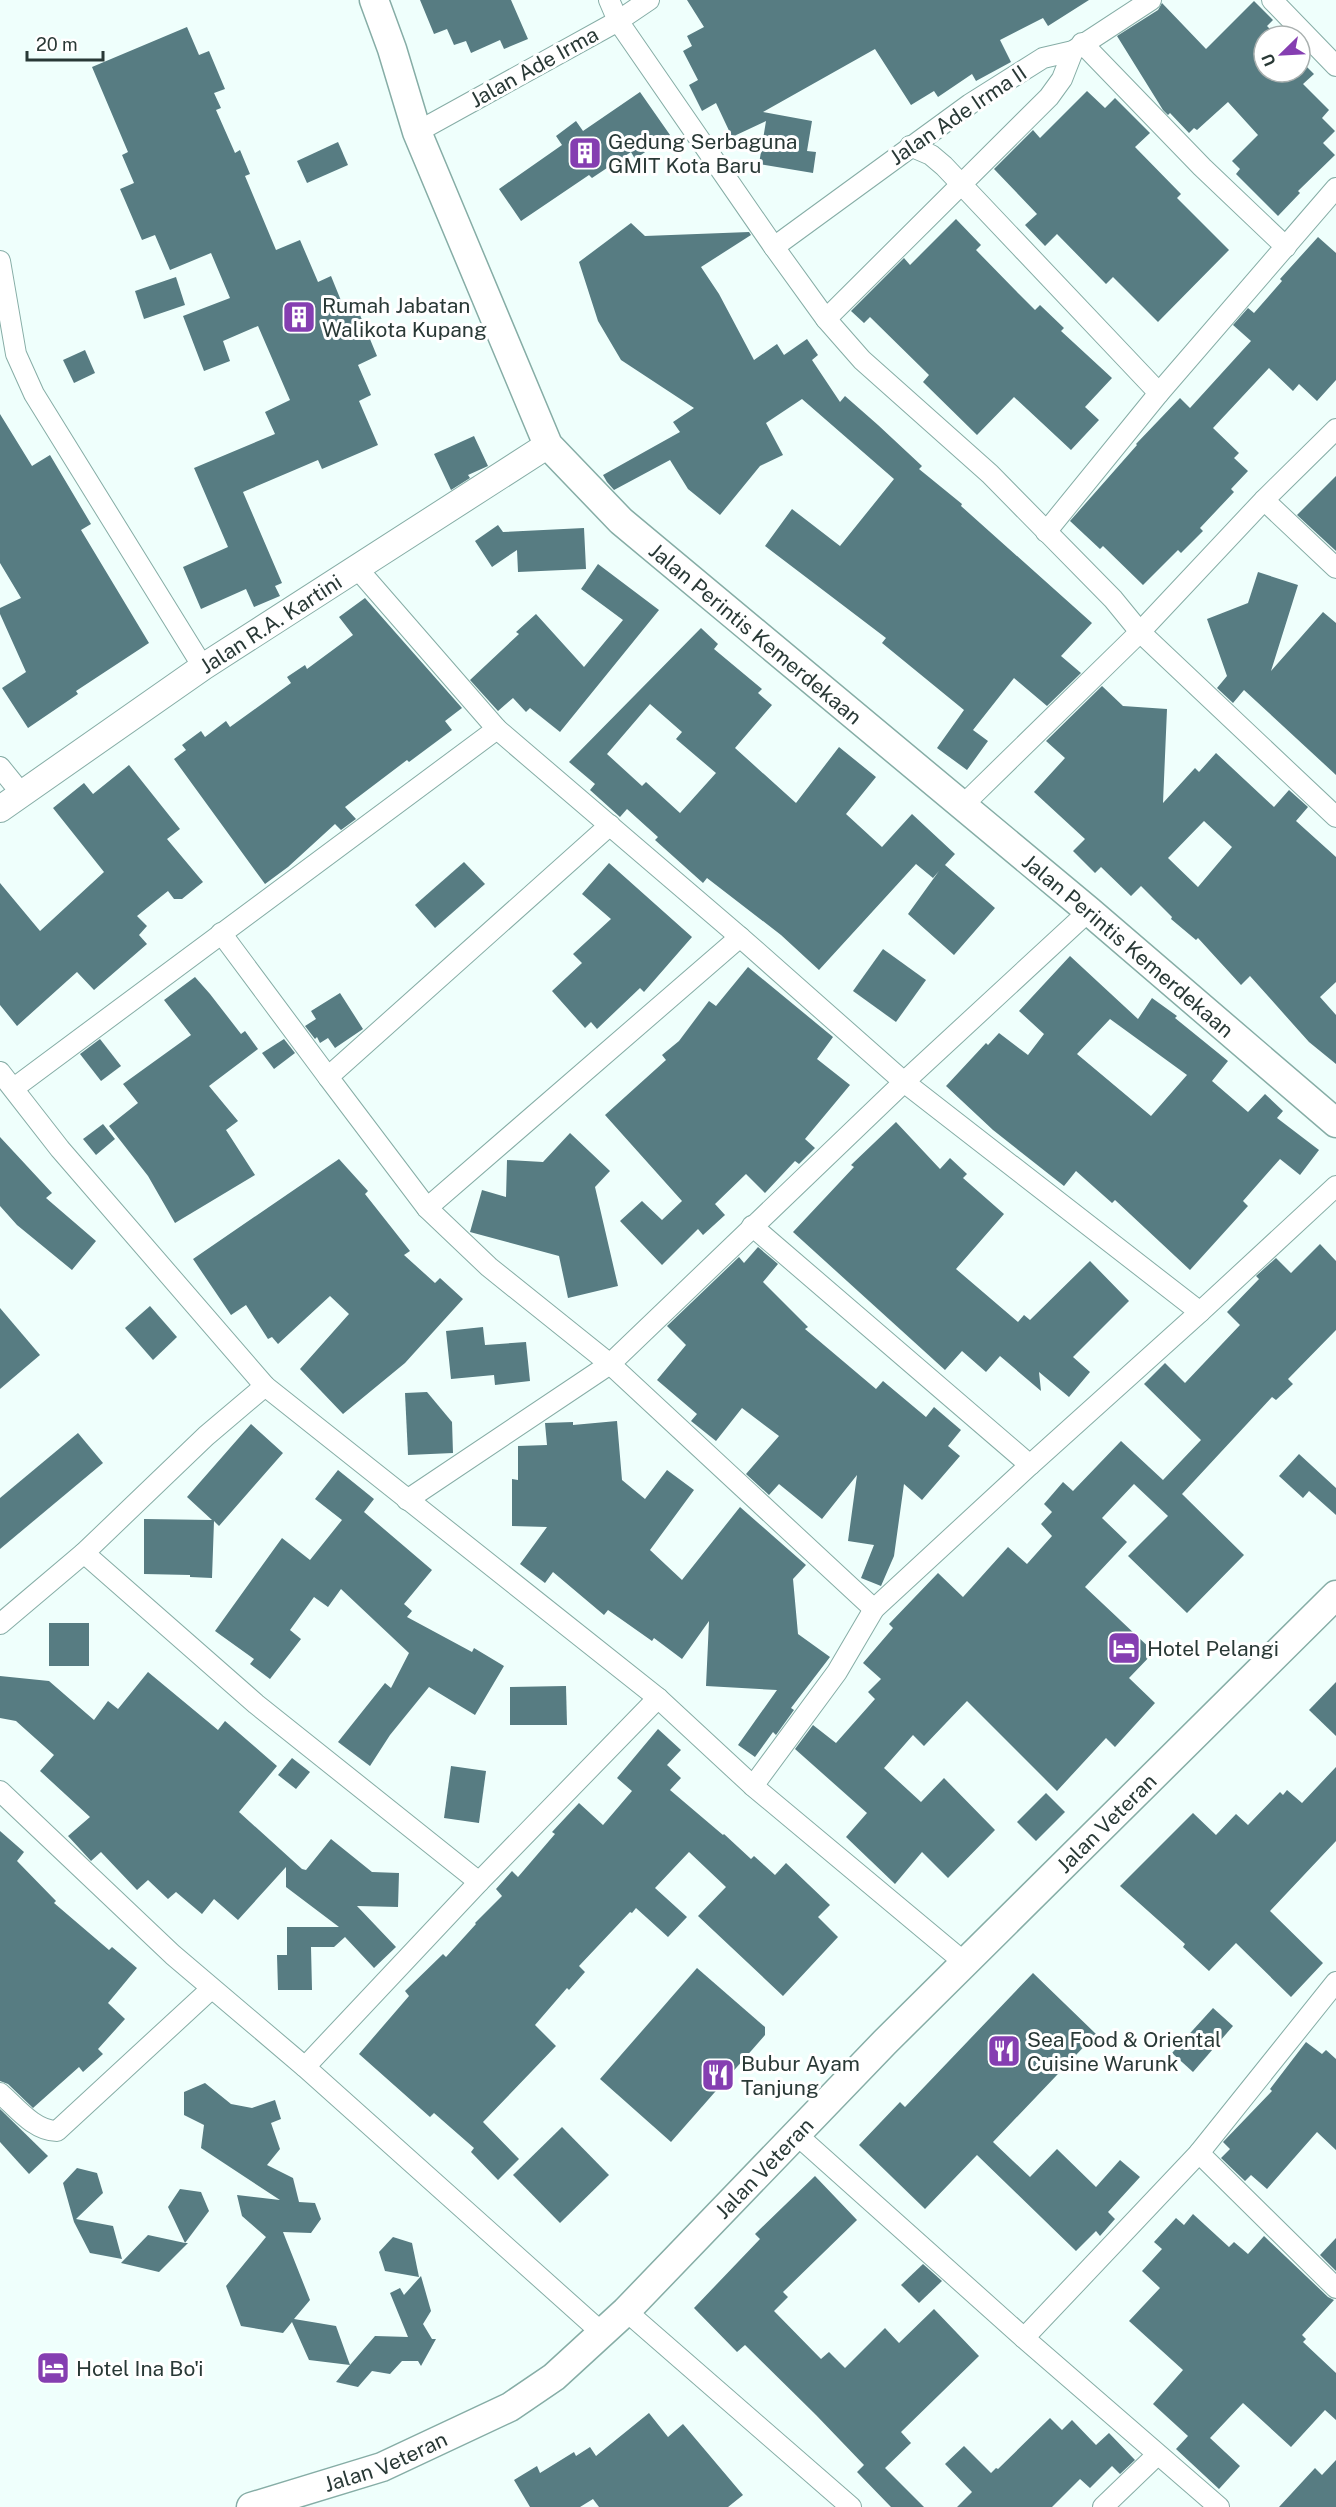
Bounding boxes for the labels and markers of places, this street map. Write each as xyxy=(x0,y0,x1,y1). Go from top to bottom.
place label: Gedung Serbaguna GMIT Kota Baru xyxy=(608,129,797,178)
building icon: Gedung Serbaguna GMIT Kota Baru xyxy=(567,135,603,171)
place label: Rumah Jabatan Walikota Kupang xyxy=(322,293,487,342)
building icon: Rumah Jabatan Walikota Kupang xyxy=(281,299,317,335)
hotel icon: Hotel Pelangi xyxy=(1106,1630,1142,1666)
place label: Hotel Pelangi xyxy=(1147,1636,1279,1661)
place label: Sea Food & Oriental Cuisine Warunk xyxy=(1027,2027,1221,2076)
restaurant icon: Sea Food & Oriental Cuisine Warunk xyxy=(986,2033,1022,2069)
place label: Bubur Ayam Tanjung xyxy=(741,2051,860,2100)
restaurant icon: Bubur Ayam Tanjung xyxy=(700,2057,736,2093)
hotel icon: Hotel Ina Bo'i xyxy=(35,2350,71,2386)
place label: Hotel Ina Bo'i xyxy=(76,2356,203,2381)

